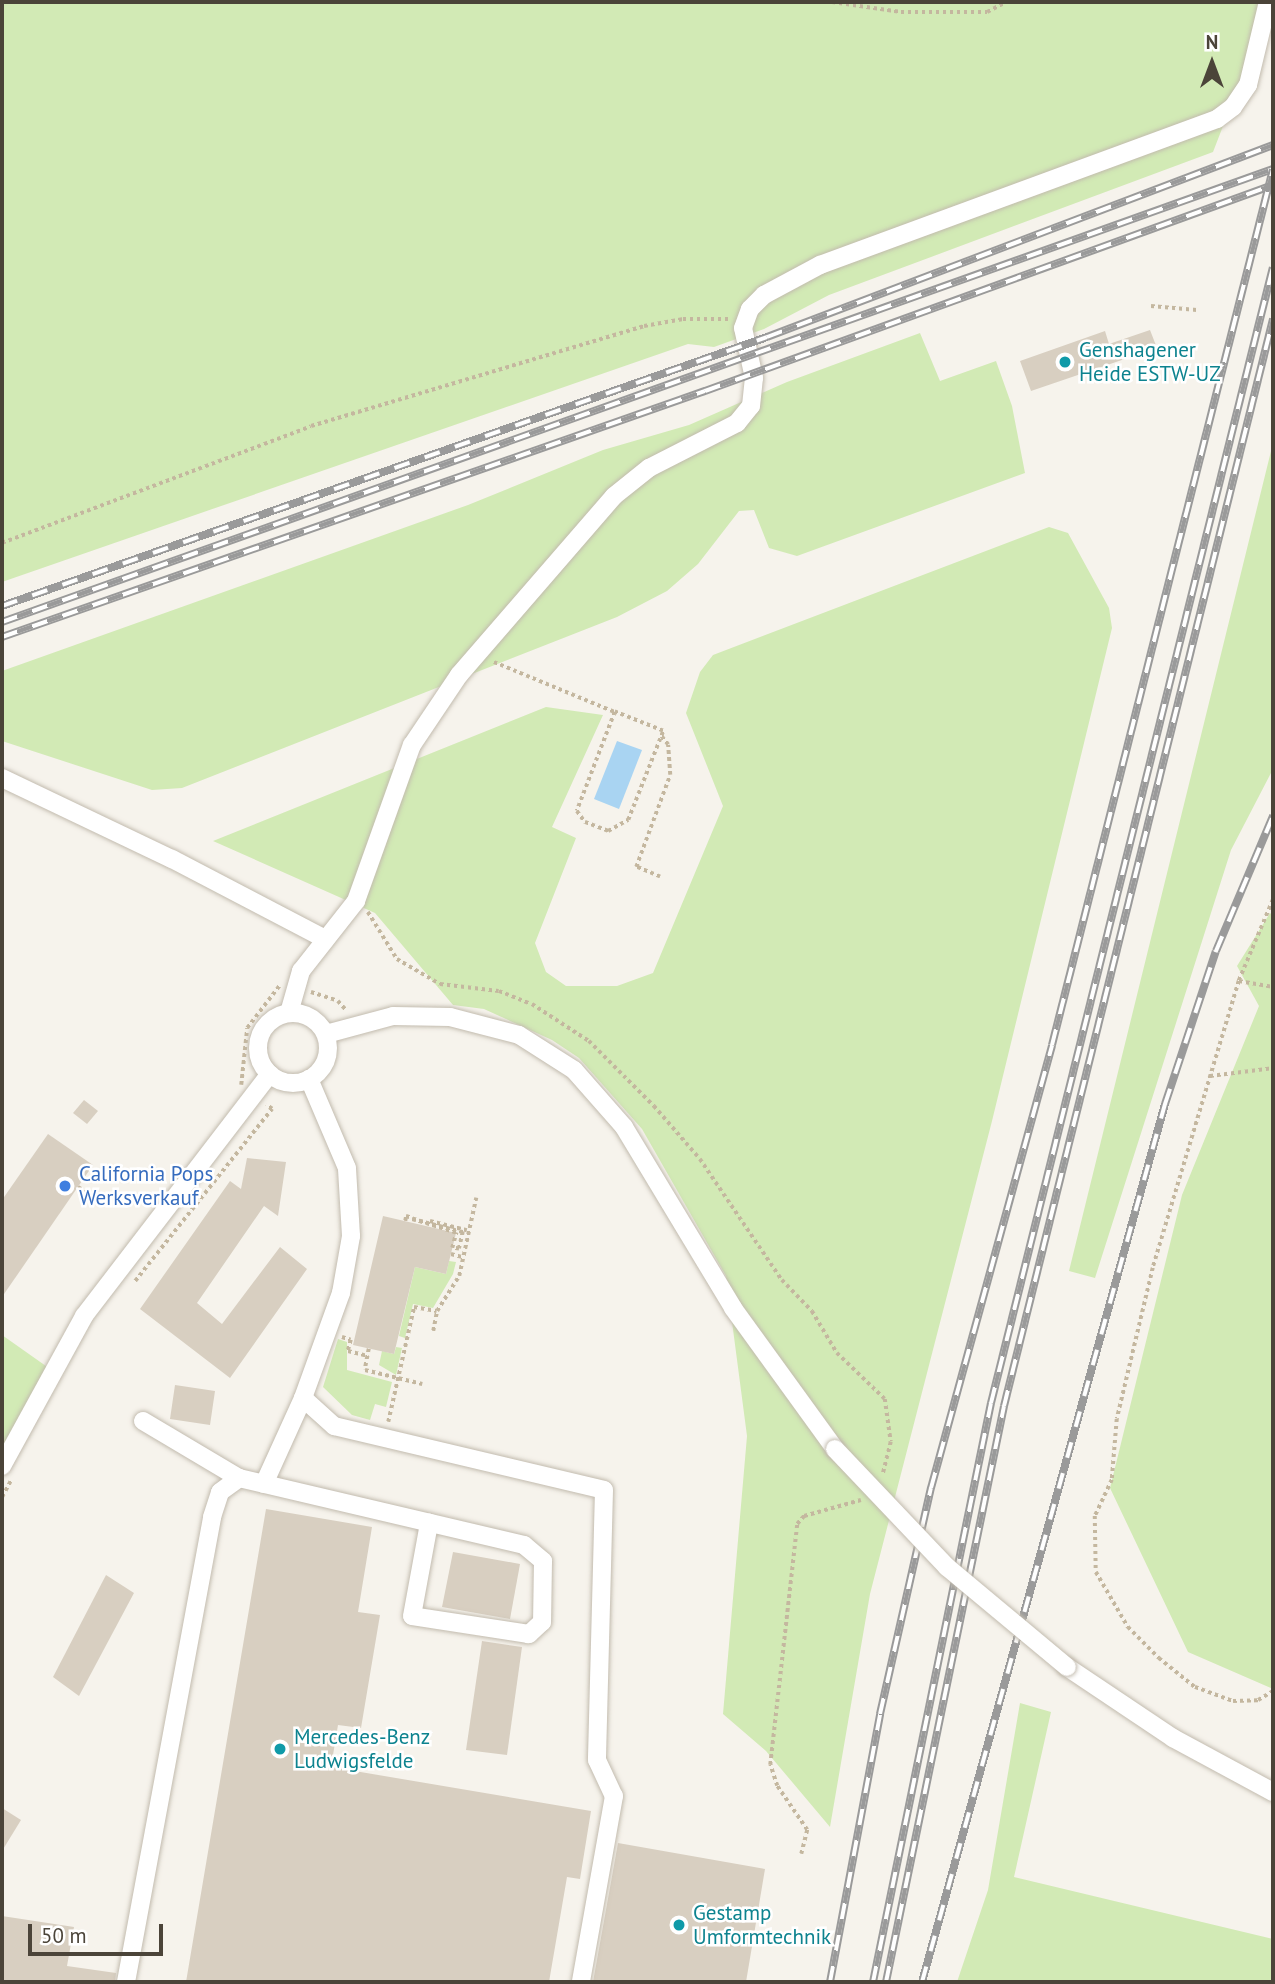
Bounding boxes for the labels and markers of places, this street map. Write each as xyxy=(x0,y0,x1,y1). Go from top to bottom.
place label: Genshagener Heide ESTW-UZ xyxy=(1079,337,1221,387)
marker: Genshagener Heide ESTW-UZ xyxy=(1057,354,1073,370)
place label: California Pops Werksverkauf xyxy=(79,1161,213,1211)
marker: California Pops Werksverkauf xyxy=(57,1178,73,1194)
place label: Mercedes-Benz Ludwigsfelde xyxy=(294,1724,430,1774)
marker: Mercedes-Benz Ludwigsfelde xyxy=(272,1741,288,1757)
place label: Gestamp Umformtechnik xyxy=(693,1900,831,1950)
marker: Gestamp Umformtechnik xyxy=(671,1917,687,1933)

